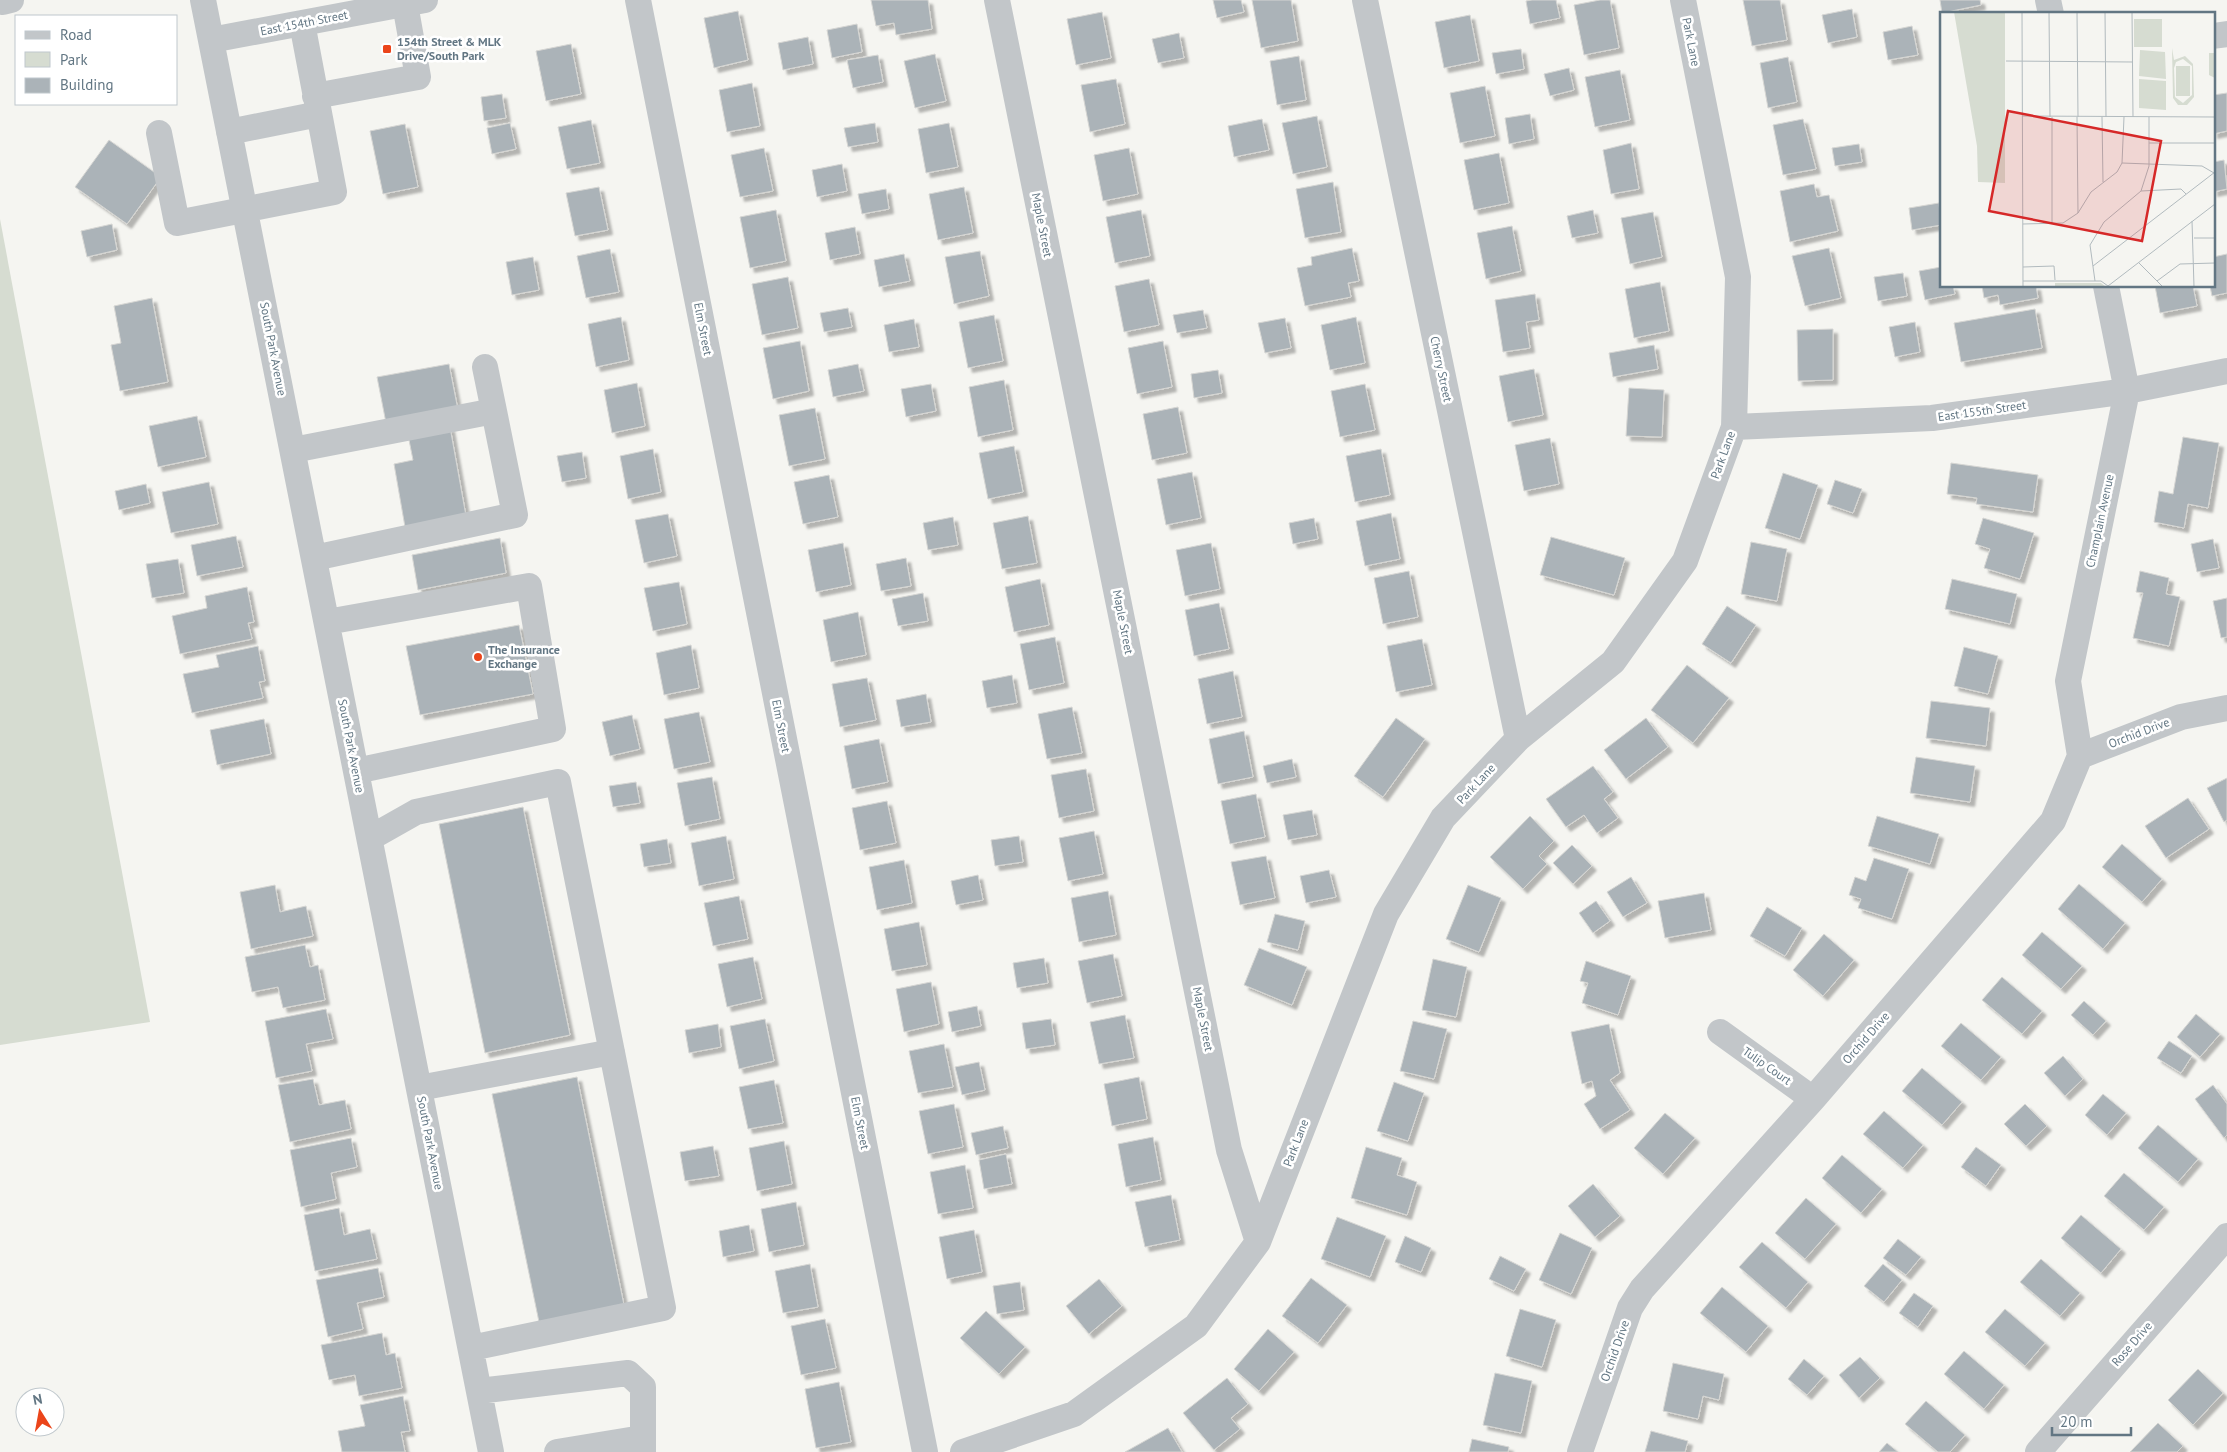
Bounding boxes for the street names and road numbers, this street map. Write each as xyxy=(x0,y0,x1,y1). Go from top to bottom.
street label: East 154th Street xyxy=(259,7,349,38)
street label: Park Lane xyxy=(1679,16,1704,68)
street label: Maple Street xyxy=(1029,191,1056,258)
street label: South Park Avenue xyxy=(257,301,290,397)
street label: Elm Street xyxy=(691,301,716,357)
street label: Cherry Street xyxy=(1427,335,1456,403)
street label: East 155th Street xyxy=(1937,397,2027,424)
street label: Park Lane xyxy=(1707,429,1738,481)
street label: Champlain Avenue xyxy=(2082,473,2117,569)
street label: Maple Street xyxy=(1110,588,1137,655)
street label: South Park Avenue xyxy=(335,698,368,794)
street label: Elm Street xyxy=(769,698,794,754)
street label: Orchid Drive xyxy=(2106,714,2171,751)
street label: Park Lane xyxy=(1453,760,1498,807)
street label: Maple Street xyxy=(1190,985,1217,1052)
street label: Orchid Drive xyxy=(1839,1009,1892,1067)
street label: Tulip Court xyxy=(1740,1043,1795,1088)
street label: South Park Avenue xyxy=(414,1095,447,1191)
street label: Elm Street xyxy=(848,1095,873,1151)
street label: Park Lane xyxy=(1280,1117,1311,1169)
street label: Orchid Drive xyxy=(1597,1318,1632,1384)
street label: Rose Drive xyxy=(2108,1318,2155,1369)

